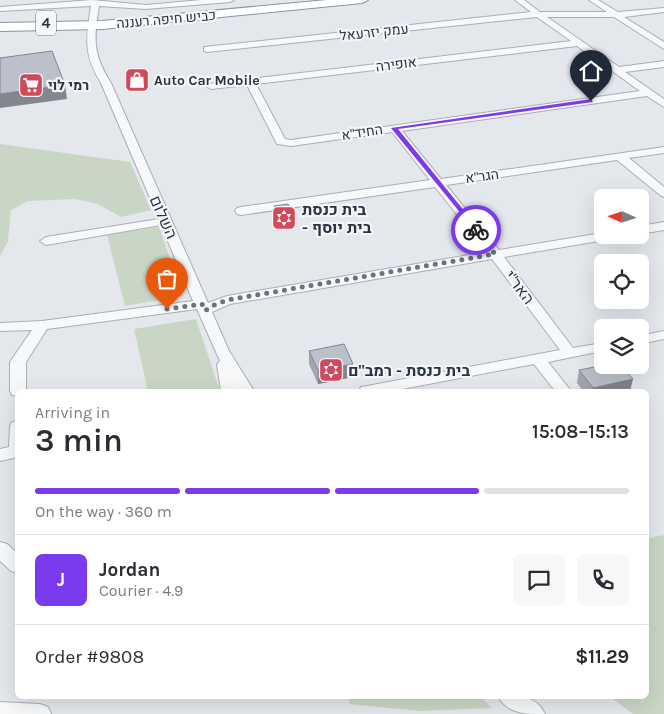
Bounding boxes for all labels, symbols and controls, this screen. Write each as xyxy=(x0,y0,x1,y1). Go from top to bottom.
street label: כביש חיפה רעננה xyxy=(116,7,217,32)
road number: 4 xyxy=(36,10,56,36)
street label: עמק יזרעאל xyxy=(339,20,409,45)
pin xyxy=(570,50,612,101)
street label: אופירה xyxy=(375,54,418,75)
icon: home xyxy=(577,57,605,85)
shop icon: Auto Car Mobile xyxy=(124,67,150,93)
supermarket icon: רמי לוי xyxy=(18,72,44,98)
place label: Auto Car Mobile xyxy=(154,72,260,89)
place label: רמי לוי xyxy=(48,77,89,94)
street label: החיד"א xyxy=(340,121,384,144)
street label: הגר"א xyxy=(464,166,500,187)
north arrow xyxy=(594,189,649,244)
map controls xyxy=(594,189,649,374)
street label: השלום xyxy=(146,193,181,242)
place label: בית כנסת - בית יוסף xyxy=(302,200,372,237)
synagogue icon: בית כנסת - בית יוסף xyxy=(271,205,297,231)
courier xyxy=(451,205,501,255)
icon: bike xyxy=(462,216,490,244)
button: locate xyxy=(594,254,649,309)
pin xyxy=(146,258,188,309)
icon: bag xyxy=(153,265,181,293)
street label: האר"י xyxy=(501,267,538,308)
button: layers xyxy=(594,319,649,374)
synagogue icon: בית כנסת - רמב"ם xyxy=(318,357,344,383)
place label: בית כנסת - רמב"ם xyxy=(348,361,471,380)
text: Arriving in xyxy=(35,403,110,422)
text: 15:08–15:13 xyxy=(532,421,629,443)
text: 3 min xyxy=(35,422,123,459)
text: On the way · 360 m xyxy=(35,502,172,521)
button: chat xyxy=(513,554,565,606)
button: phone xyxy=(577,554,629,606)
text: Jordan xyxy=(99,559,160,581)
text: J xyxy=(57,569,65,591)
text: Courier · 4.9 xyxy=(99,581,183,600)
text: Order #9808 xyxy=(35,646,144,668)
text: $11.29 xyxy=(575,646,629,668)

